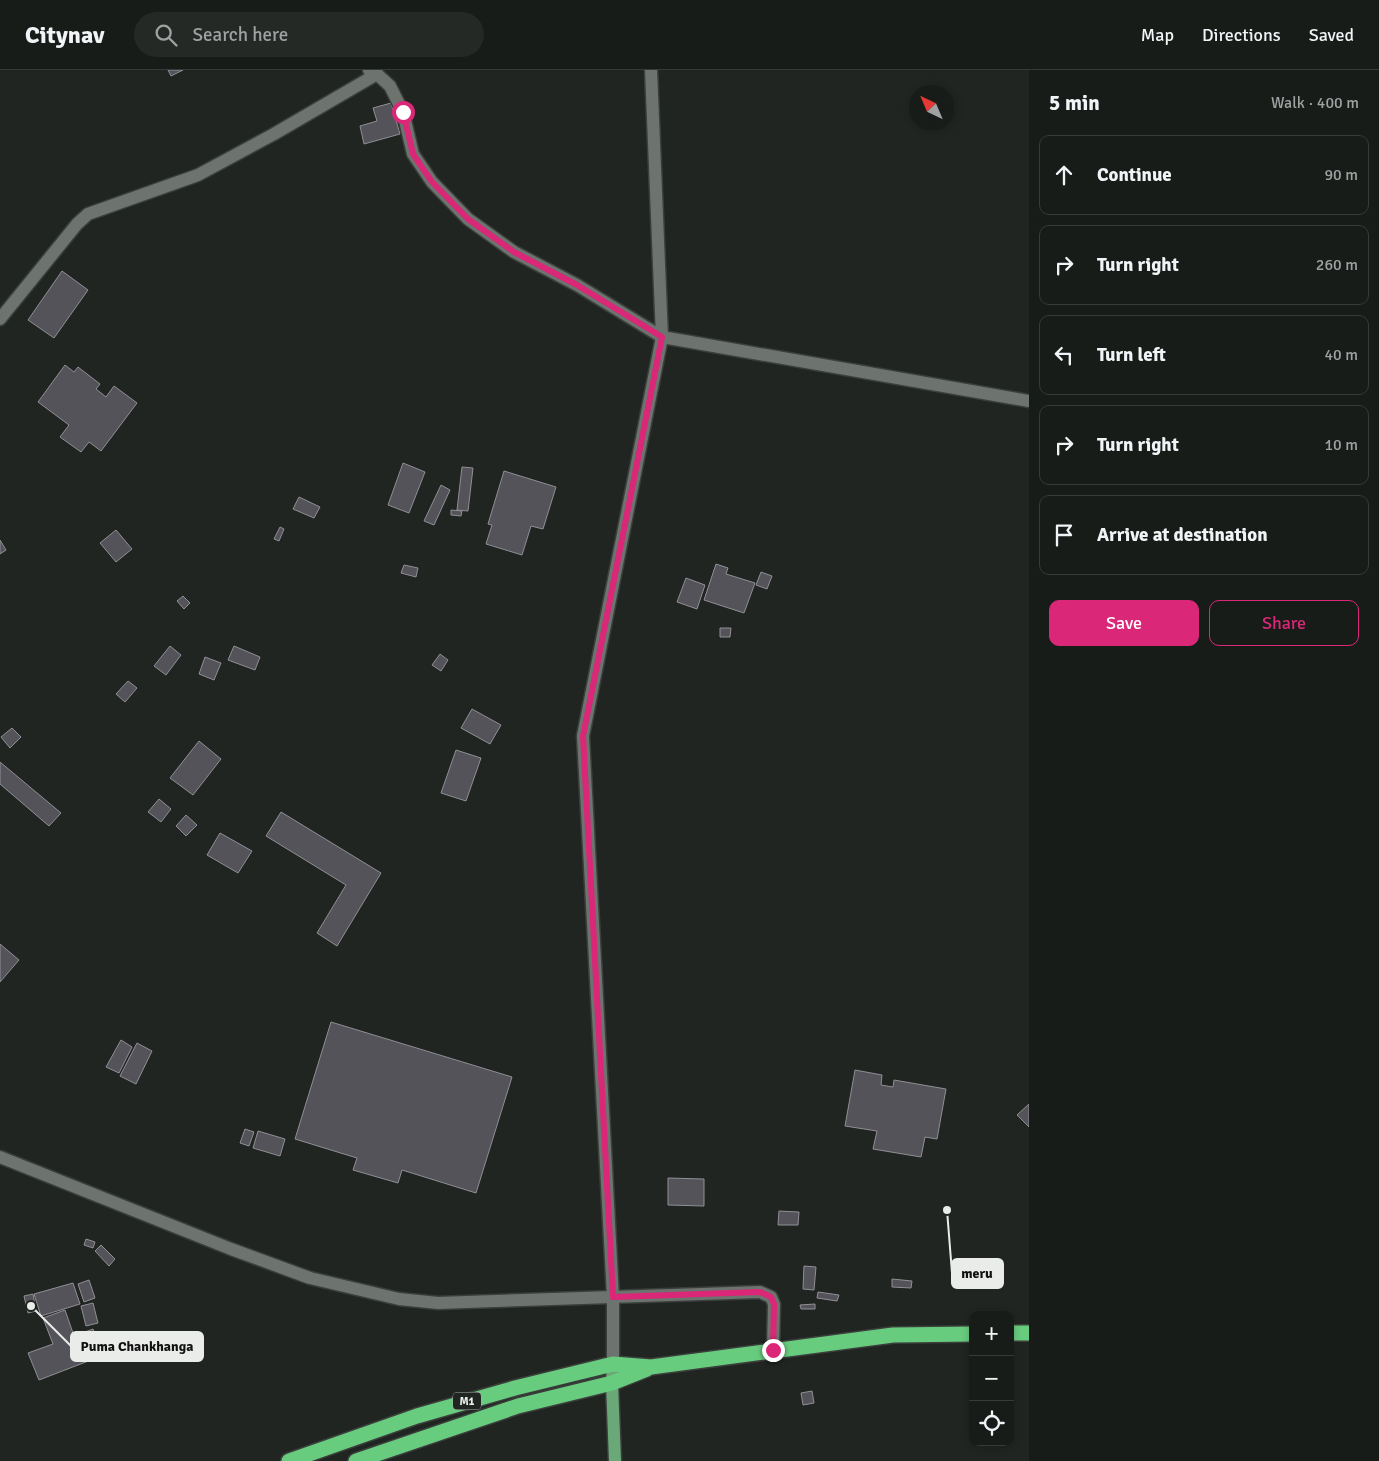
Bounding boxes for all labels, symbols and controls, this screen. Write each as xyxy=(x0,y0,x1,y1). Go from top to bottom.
search box xyxy=(134,12,484,57)
text: Citynav xyxy=(25,20,104,50)
icon: search xyxy=(152,21,180,49)
text: Search here xyxy=(192,23,288,47)
text: Map xyxy=(1141,24,1174,46)
text: Directions xyxy=(1202,24,1281,46)
text: Saved xyxy=(1309,24,1354,46)
north arrow xyxy=(909,85,954,130)
text: 5 min xyxy=(1049,90,1100,116)
text: Walk · 400 m xyxy=(1271,93,1359,113)
route start xyxy=(392,101,415,124)
icon: ahead xyxy=(1050,161,1078,189)
text: Continue xyxy=(1097,163,1172,187)
text: 90 m xyxy=(1324,165,1358,185)
icon: right xyxy=(1050,251,1078,279)
text: Turn right xyxy=(1097,253,1179,277)
text: 260 m xyxy=(1316,255,1358,275)
icon: left xyxy=(1050,341,1078,369)
text: Turn left xyxy=(1097,343,1166,367)
text: 40 m xyxy=(1324,345,1358,365)
icon: right xyxy=(1050,431,1078,459)
text: Turn right xyxy=(1097,433,1179,457)
text: 10 m xyxy=(1324,435,1358,455)
icon: arrive xyxy=(1050,521,1078,549)
text: Arrive at destination xyxy=(1097,523,1268,547)
button: Save xyxy=(1049,600,1199,646)
button: Share xyxy=(1209,600,1359,646)
callout: meru xyxy=(952,1259,1003,1288)
text: meru xyxy=(961,1265,993,1282)
map controls xyxy=(969,1311,1014,1446)
button: + xyxy=(969,1311,1014,1356)
callout: Puma Chankhanga xyxy=(71,1332,203,1361)
text: Puma Chankhanga xyxy=(81,1338,193,1355)
route end xyxy=(762,1339,785,1362)
button: − xyxy=(969,1356,1014,1401)
road number: M1 xyxy=(453,1392,481,1410)
button: locate xyxy=(969,1401,1014,1446)

